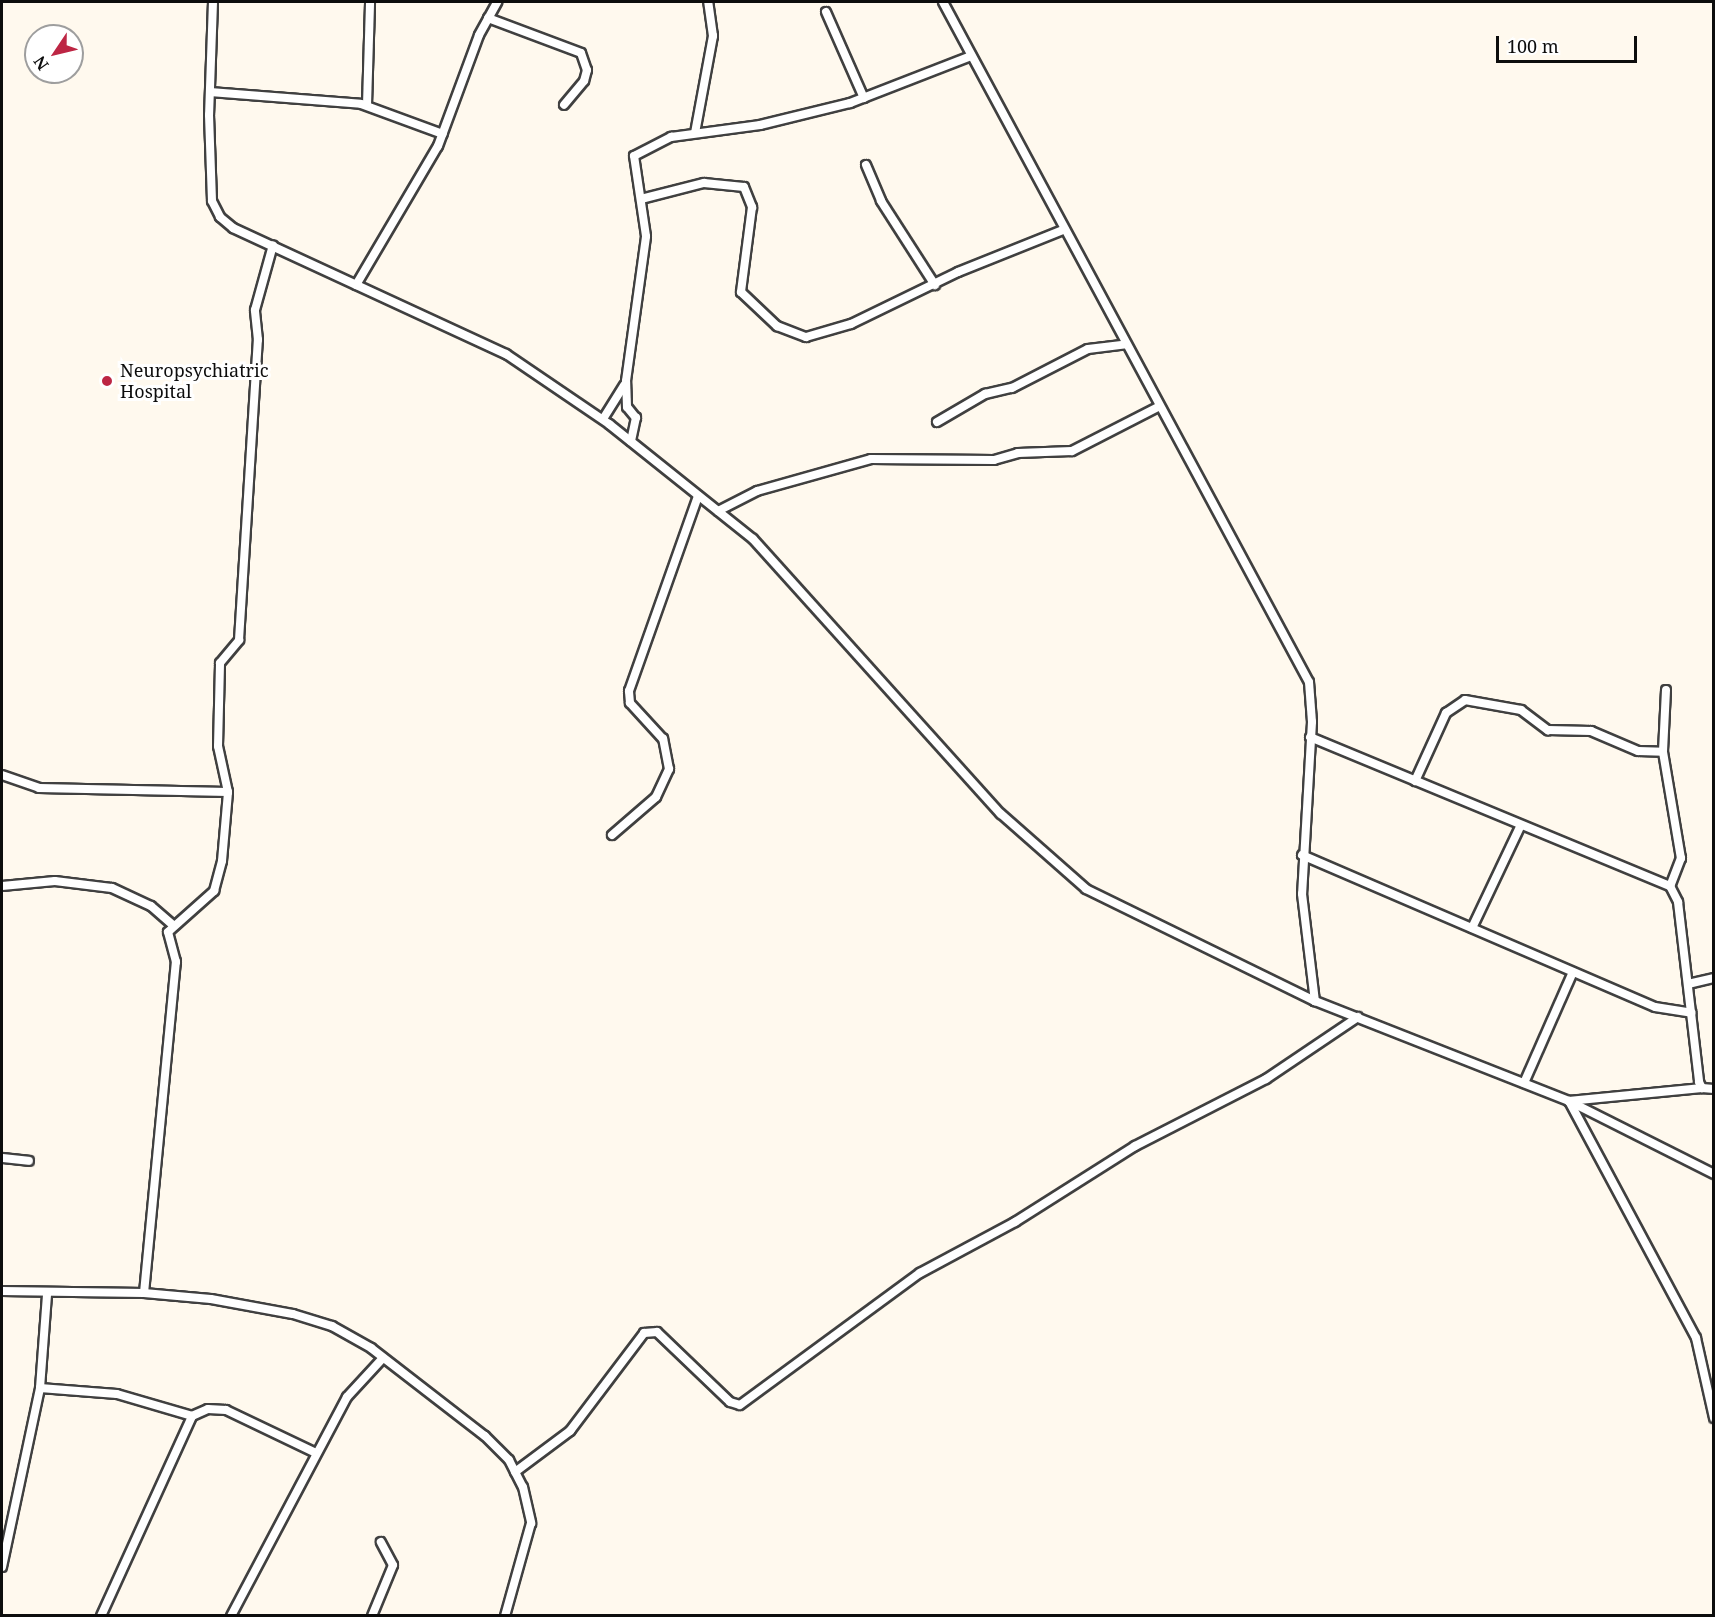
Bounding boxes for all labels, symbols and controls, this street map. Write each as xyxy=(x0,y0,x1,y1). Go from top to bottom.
north arrow xyxy=(24,24,84,84)
scale bar xyxy=(1499,24,1640,62)
text: 100 m xyxy=(1507,34,1559,58)
text: N xyxy=(28,52,54,75)
place label: Neuropsychiatric Hospital xyxy=(120,360,269,403)
marker: Neuropsychiatric Hospital xyxy=(98,372,116,390)

